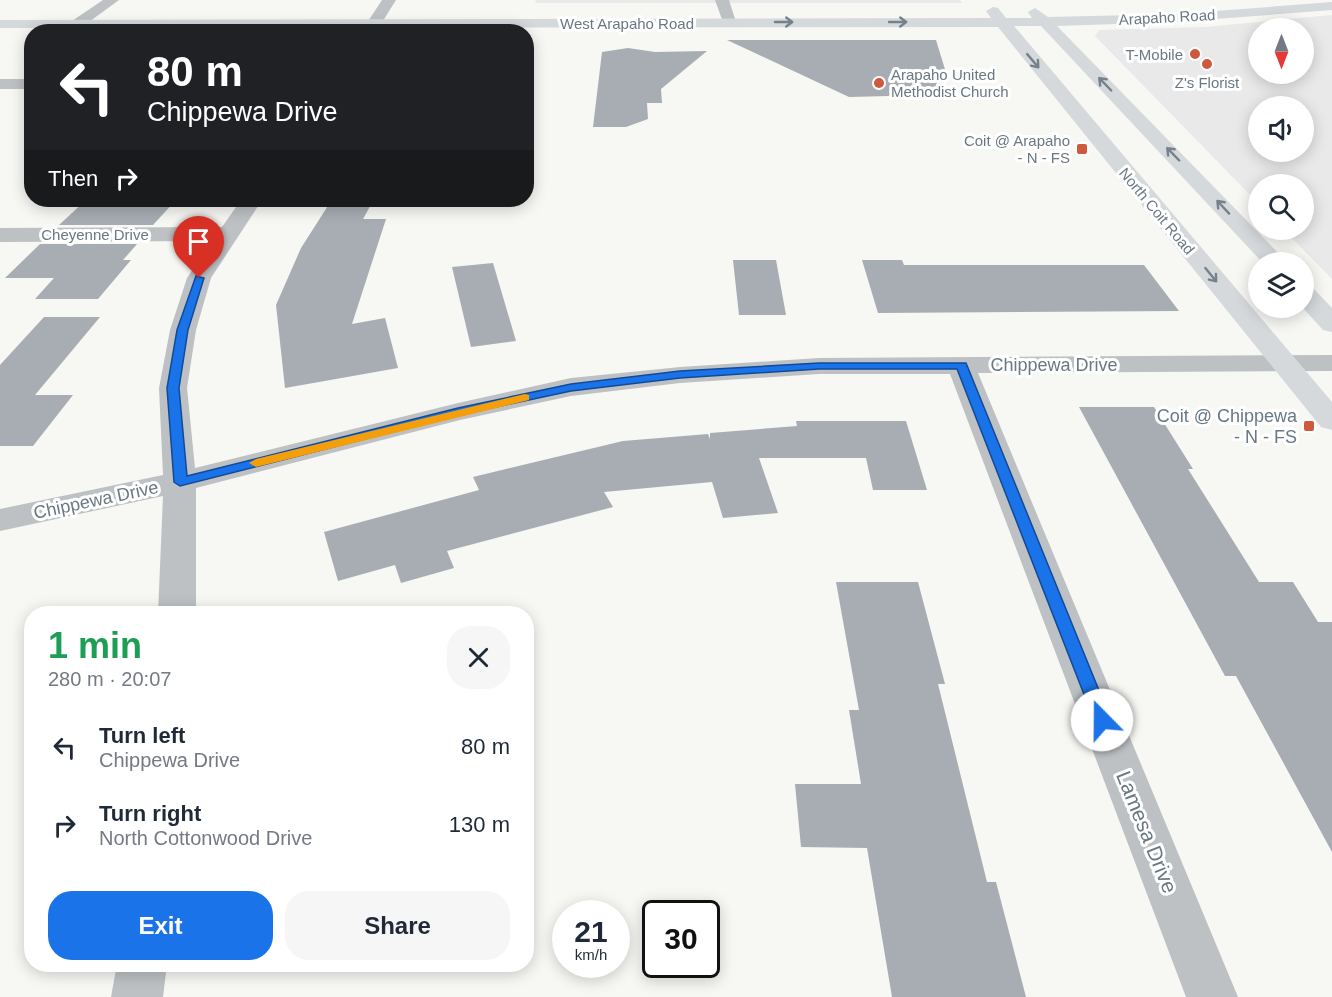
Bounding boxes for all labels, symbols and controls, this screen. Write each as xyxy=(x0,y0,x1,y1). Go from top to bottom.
street label: Arapaho Road xyxy=(1118,6,1216,28)
street label: West Arapaho Road xyxy=(560,15,694,32)
one-way arrow xyxy=(774,16,794,28)
one-way arrow xyxy=(887,16,907,28)
north arrow xyxy=(1248,18,1314,84)
map controls xyxy=(1248,18,1314,318)
place label: T-Mobile xyxy=(1125,46,1183,63)
marker: T-Mobile xyxy=(1188,47,1202,61)
icon: left xyxy=(48,48,126,126)
text: 80 m xyxy=(147,48,243,95)
one-way arrow xyxy=(1026,53,1040,68)
marker: Z's Florist xyxy=(1200,57,1214,71)
place label: Arapaho United Methodist Church xyxy=(891,66,1009,100)
place label: Z's Florist xyxy=(1175,74,1240,91)
marker: Arapaho United Methodist Church xyxy=(872,76,886,90)
one-way arrow xyxy=(1098,76,1112,91)
button: sound xyxy=(1248,96,1314,162)
text: Chippewa Drive xyxy=(147,97,338,127)
place label: Coit @ Arapaho - N - FS xyxy=(964,132,1070,166)
marker: Coit @ Arapaho - N - FS xyxy=(1075,142,1089,156)
one-way arrow xyxy=(1166,146,1180,161)
icon: right xyxy=(110,162,143,195)
street label: North Coit Road xyxy=(1116,164,1198,258)
text: Then xyxy=(48,166,98,191)
button: search xyxy=(1248,174,1314,240)
one-way arrow xyxy=(1216,199,1230,214)
pin xyxy=(173,216,224,278)
icon: arrive xyxy=(182,225,215,258)
street label: Cheyenne Drive xyxy=(41,226,149,243)
button: layers xyxy=(1248,252,1314,318)
one-way arrow xyxy=(1204,267,1217,283)
street label: Chippewa Drive xyxy=(990,355,1118,375)
place label: Coit @ Chippewa - N - FS xyxy=(1157,406,1298,447)
marker: Coit @ Chippewa - N - FS xyxy=(1302,419,1316,433)
street label: Chippewa Drive xyxy=(32,477,160,523)
text: 1 min xyxy=(48,625,142,666)
button: close xyxy=(447,626,510,689)
text: 280 m · 20:07 xyxy=(48,668,171,690)
position arrow xyxy=(1070,688,1134,752)
text: Turn left xyxy=(99,723,185,748)
icon: left xyxy=(48,731,81,764)
text: 80 m xyxy=(461,734,510,759)
text: Chippewa Drive xyxy=(99,749,240,771)
street label: Lamesa Drive xyxy=(1112,768,1182,896)
text: Turn right xyxy=(99,801,201,826)
icon: right xyxy=(48,809,81,842)
text: 130 m xyxy=(449,812,510,837)
text: North Cottonwood Drive xyxy=(99,827,312,849)
button: Exit xyxy=(48,891,273,960)
button: Share xyxy=(285,891,510,960)
speed limit sign: 30 xyxy=(642,900,720,978)
text: 21 xyxy=(574,915,608,948)
text: km/h xyxy=(575,946,607,963)

